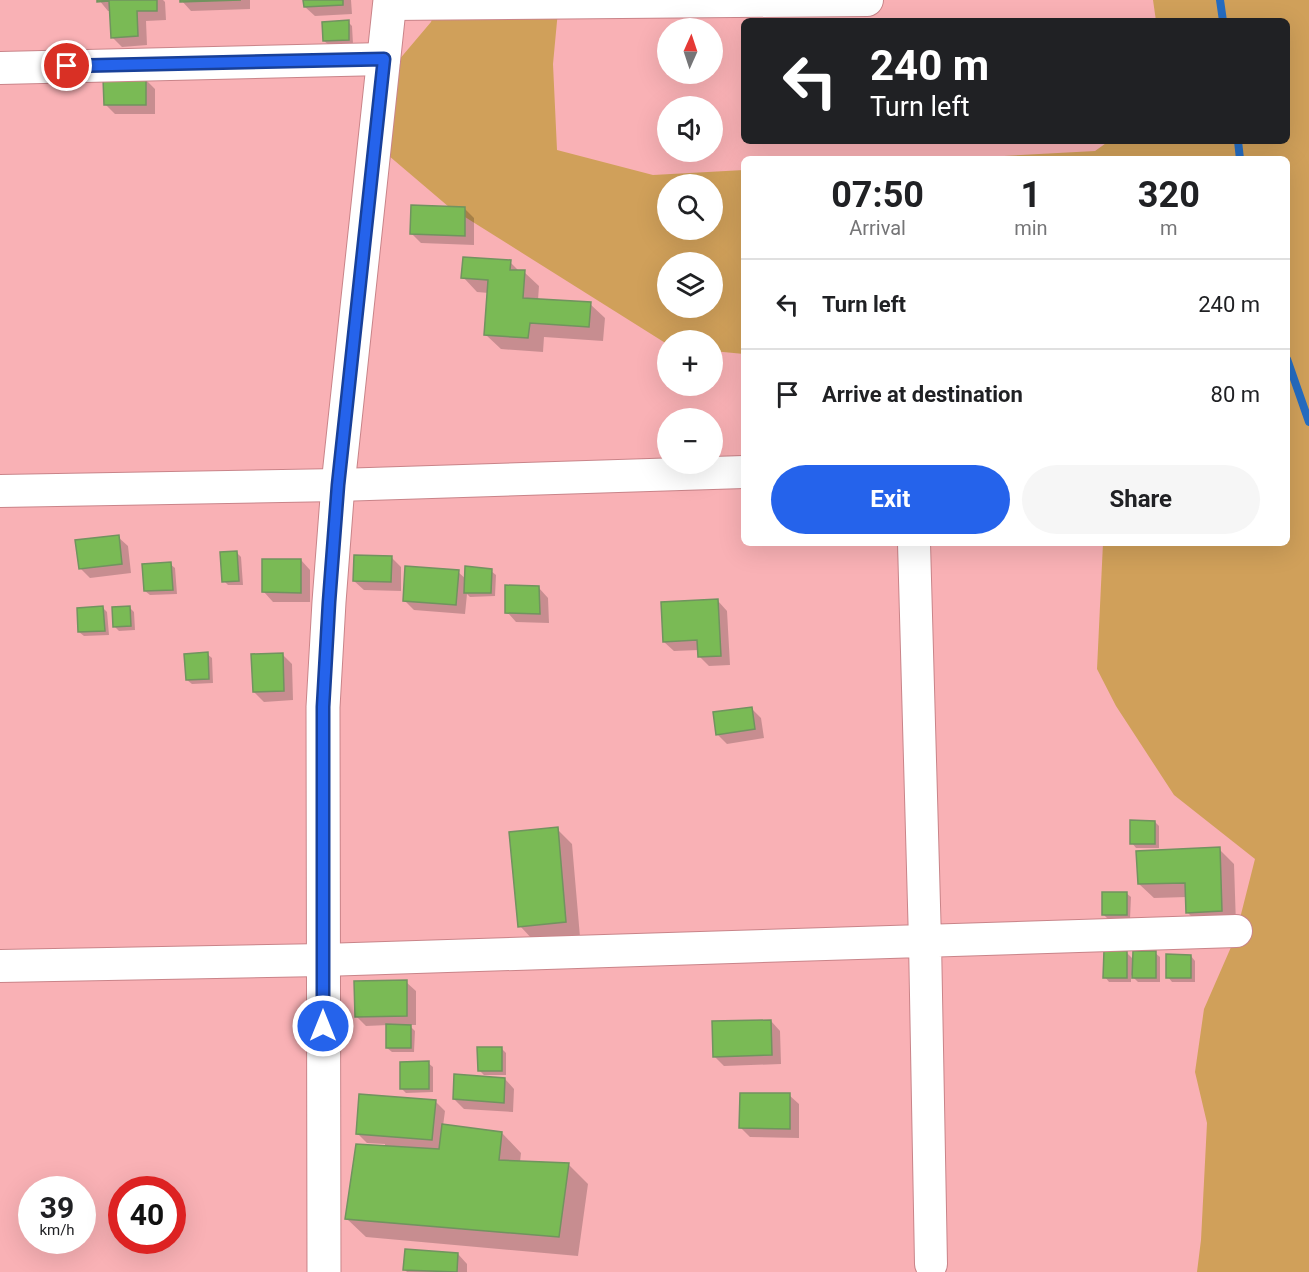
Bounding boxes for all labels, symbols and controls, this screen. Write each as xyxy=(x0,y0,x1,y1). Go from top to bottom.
north arrow xyxy=(657,18,723,84)
map controls xyxy=(657,18,723,474)
pin xyxy=(41,40,92,91)
text: 240 m xyxy=(870,41,989,90)
icon: left xyxy=(771,42,849,120)
icon: arrive xyxy=(50,49,83,82)
text: Turn left xyxy=(870,91,970,123)
button: sound xyxy=(657,96,723,162)
button: search xyxy=(657,174,723,240)
text: 07:50 xyxy=(831,174,924,216)
text: 1 xyxy=(1021,174,1041,216)
text: 320 xyxy=(1138,174,1200,216)
text: Arrival xyxy=(849,216,906,240)
text: min xyxy=(1014,216,1048,240)
text: m xyxy=(1160,216,1178,240)
button: layers xyxy=(657,252,723,318)
icon: left xyxy=(771,288,804,321)
text: Turn left xyxy=(822,292,906,317)
text: 240 m xyxy=(1198,292,1260,317)
button: + xyxy=(657,330,723,396)
icon: arrive xyxy=(771,378,804,411)
text: Arrive at destination xyxy=(822,382,1023,407)
text: 80 m xyxy=(1211,382,1260,407)
button: − xyxy=(657,408,723,474)
button: Exit xyxy=(771,465,1010,534)
button: Share xyxy=(1022,465,1260,534)
position arrow xyxy=(291,994,355,1058)
speed limit sign: 40 xyxy=(108,1176,186,1254)
text: 39 xyxy=(40,1190,74,1225)
text: km/h xyxy=(39,1221,75,1239)

